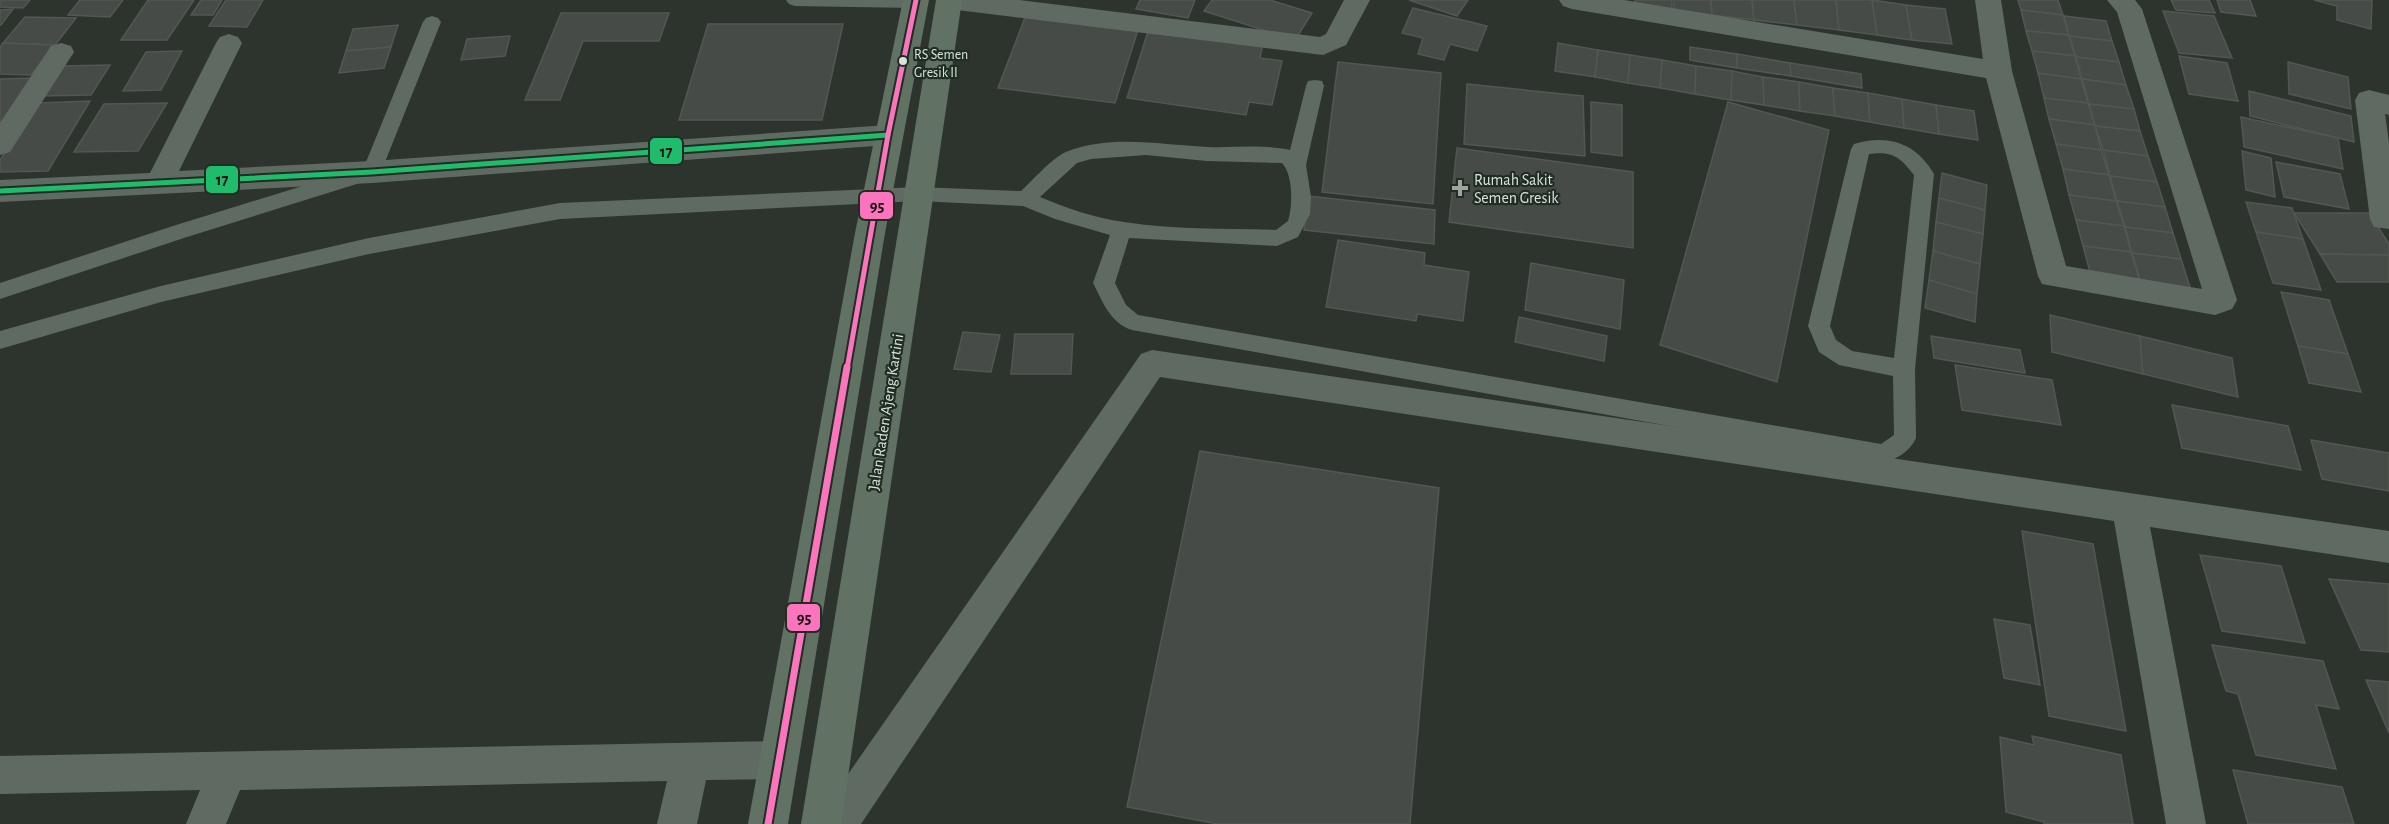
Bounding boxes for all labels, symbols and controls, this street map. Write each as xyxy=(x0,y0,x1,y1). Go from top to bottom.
place label: RS Semen Gresik II xyxy=(914,48,968,80)
marker: RS Semen Gresik II xyxy=(897,55,909,67)
line badge: 17 xyxy=(649,137,683,165)
text: 17 xyxy=(660,144,672,160)
line badge: 17 xyxy=(205,165,239,194)
text: 17 xyxy=(216,172,228,188)
place label: Rumah Sakit Semen Gresik xyxy=(1474,172,1559,206)
marker: Rumah Sakit Semen Gresik xyxy=(1451,179,1469,197)
line badge: 95 xyxy=(859,191,894,220)
text: 95 xyxy=(870,198,884,214)
street label: Jalan Raden Ajeng Kartini xyxy=(866,333,907,492)
line badge: 95 xyxy=(786,603,821,632)
text: 95 xyxy=(797,610,811,626)

